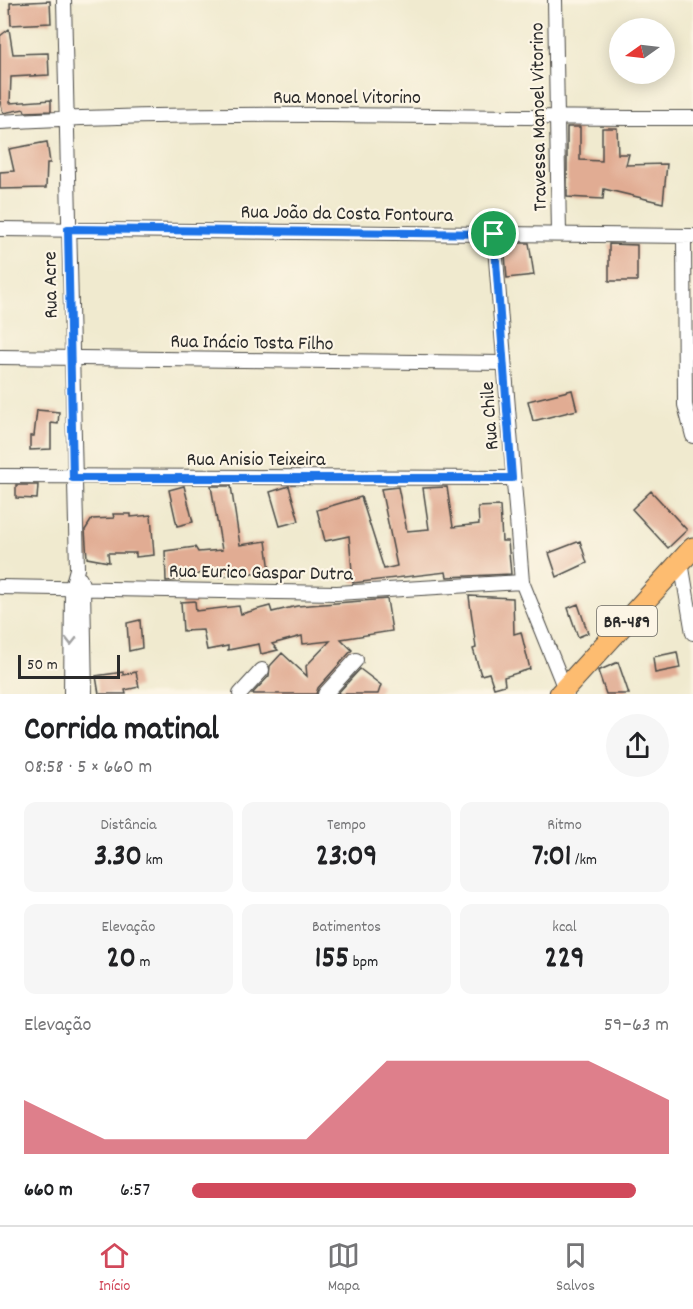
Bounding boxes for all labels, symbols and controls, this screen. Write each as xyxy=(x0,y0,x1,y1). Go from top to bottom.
north arrow xyxy=(609,18,675,84)
map controls xyxy=(609,18,675,84)
street label: Travessa Manoel Vitorino xyxy=(524,22,556,212)
street label: Rua Monoel Vitorino xyxy=(273,85,421,113)
street label: Rua João da Costa Fontoura xyxy=(240,199,454,231)
pin xyxy=(468,208,519,259)
icon: arrive xyxy=(477,217,510,250)
street label: Rua Acre xyxy=(37,251,67,319)
street label: Rua Inácio Tosta Filho xyxy=(170,329,334,359)
street label: Rua Chile xyxy=(475,380,507,451)
street label: Rua Anisio Teixeira xyxy=(187,447,326,475)
street label: Rua Eurico Gaspar Dutra xyxy=(169,558,354,590)
road number: BR-489 xyxy=(597,606,657,636)
one-way arrow xyxy=(65,636,77,645)
scale bar xyxy=(18,652,120,680)
text: 50 m xyxy=(27,654,58,677)
text: Corrida matinal xyxy=(24,708,219,755)
button: share xyxy=(606,714,669,777)
text: 08:58 · 5 × 660 m xyxy=(24,754,152,782)
text: Distância xyxy=(100,814,157,837)
text: Tempo xyxy=(327,814,366,837)
text: Ritmo xyxy=(547,814,582,837)
text: 3.30 xyxy=(94,837,142,880)
text: 23:09 xyxy=(316,837,377,880)
text: 7:01 xyxy=(532,837,571,880)
text: km xyxy=(142,849,163,872)
text: /km xyxy=(571,849,597,872)
text: Elevação xyxy=(102,916,155,939)
text: Batimentos xyxy=(312,916,381,939)
text: kcal xyxy=(552,916,577,939)
text: 20 xyxy=(106,939,136,982)
text: 155 xyxy=(315,939,349,982)
text: 229 xyxy=(545,939,584,982)
text: m xyxy=(136,951,151,974)
text: bpm xyxy=(349,951,378,974)
text: Elevação xyxy=(24,1012,91,1040)
text: 59–63 m xyxy=(604,1012,669,1040)
text: 660 m xyxy=(24,1177,73,1205)
text: 6:57 xyxy=(120,1177,150,1205)
tab: Início xyxy=(98,1239,131,1298)
tab: Mapa xyxy=(327,1239,360,1298)
tab: Salvos xyxy=(556,1239,595,1298)

